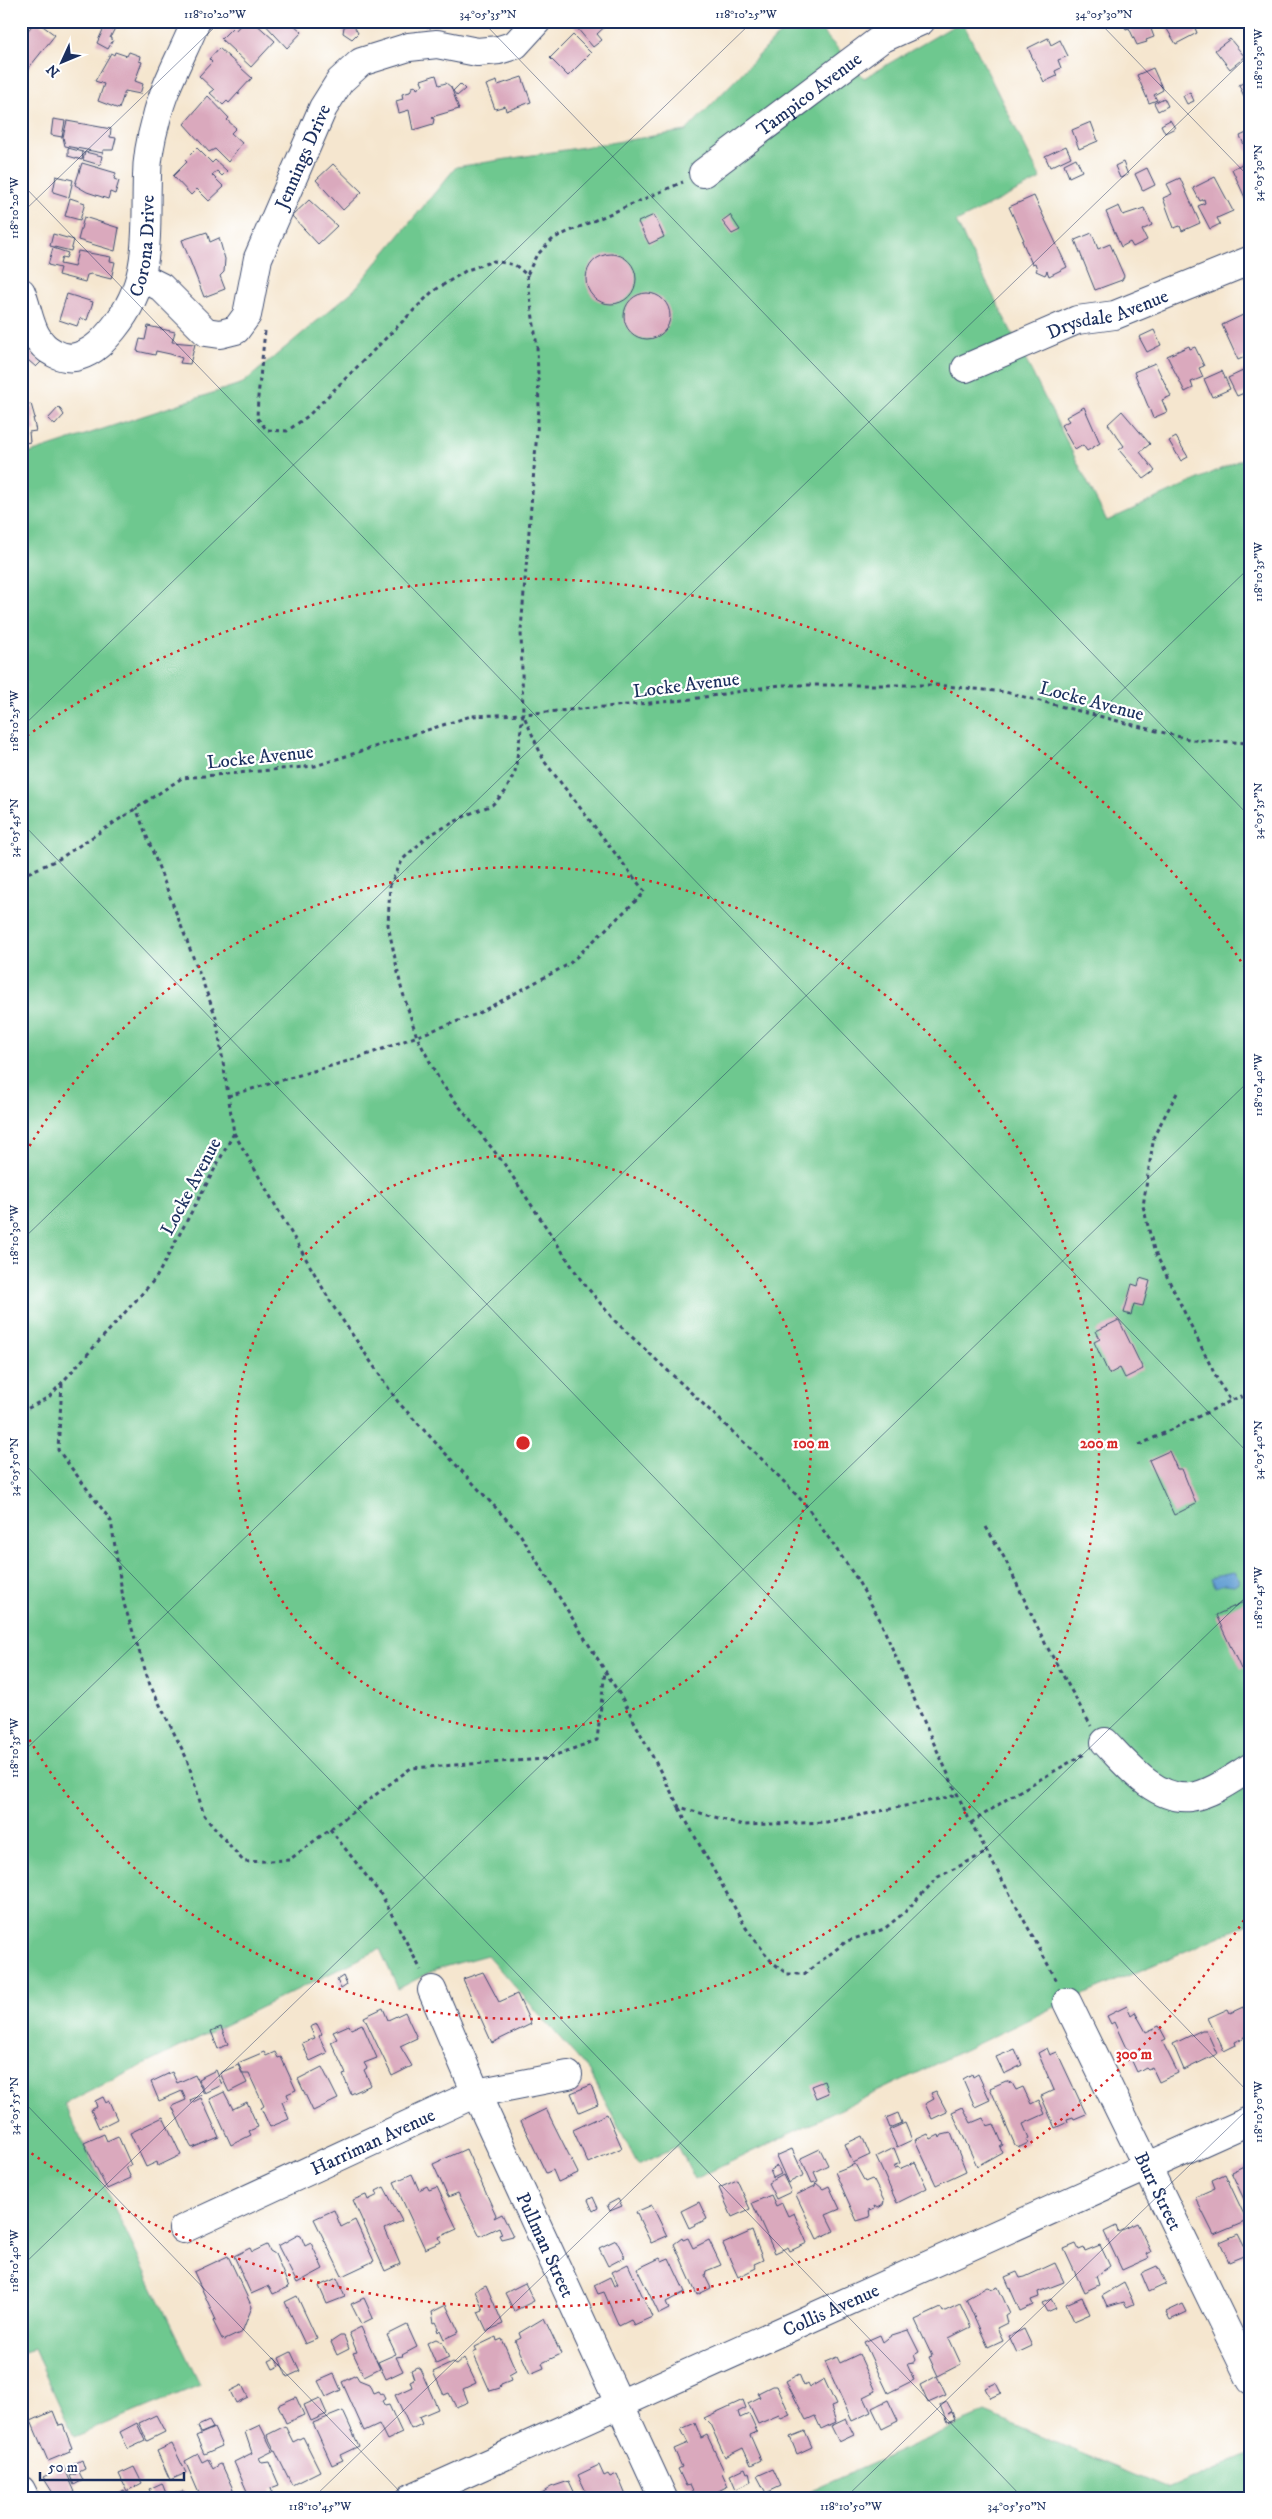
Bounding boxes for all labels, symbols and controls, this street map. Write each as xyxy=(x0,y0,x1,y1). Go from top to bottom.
text: 118°10'20"W xyxy=(184,7,247,22)
text: 34°05'35"N xyxy=(460,7,517,22)
text: 118°10'25"W xyxy=(715,7,778,22)
text: 34°05'30"N xyxy=(1075,7,1133,22)
text: 118°10'30"W xyxy=(1251,28,1266,89)
north arrow xyxy=(38,38,88,88)
street label: Tampico Avenue xyxy=(752,48,867,142)
text: N xyxy=(43,60,64,81)
street label: Jennings Drive xyxy=(270,101,336,215)
text: 34°05'30"N xyxy=(1251,144,1266,202)
text: 118°10'20"W xyxy=(7,176,22,239)
street label: Corona Drive xyxy=(125,195,160,300)
street label: Drysdale Avenue xyxy=(1043,285,1172,345)
text: 118°10'35"W xyxy=(1251,541,1266,602)
street label: Locke Avenue xyxy=(632,668,741,703)
street label: Locke Avenue xyxy=(1037,676,1146,726)
text: 118°10'25"W xyxy=(7,689,22,752)
street label: Locke Avenue xyxy=(206,740,315,775)
text: 34°05'35"N xyxy=(1251,782,1266,839)
text: 34°05'45"N xyxy=(7,798,22,858)
text: 118°10'40"W xyxy=(1251,1053,1266,1116)
street label: Locke Avenue xyxy=(156,1134,227,1239)
text: 118°10'30"W xyxy=(7,1204,22,1265)
text: 34°05'40"N xyxy=(1251,1420,1266,1480)
centre of rings xyxy=(514,1434,532,1452)
text: 100 m xyxy=(793,1434,830,1453)
text: 200 m xyxy=(1080,1434,1119,1453)
text: 34°05'50"N xyxy=(7,1437,22,1496)
text: 118°10'45"W xyxy=(1251,1566,1266,1629)
text: 118°10'35"W xyxy=(7,1717,22,1778)
text: 300 m xyxy=(1116,2045,1153,2064)
text: 34°05'55"N xyxy=(7,2077,22,2135)
text: 118°10'50"W xyxy=(1251,2080,1266,2143)
street label: Harriman Avenue xyxy=(307,2104,439,2181)
street label: Burr Street xyxy=(1129,2148,1186,2234)
street label: Pullman Street xyxy=(511,2189,579,2301)
text: 118°10'40"W xyxy=(7,2229,22,2292)
street label: Collis Avenue xyxy=(779,2279,883,2342)
scale bar xyxy=(40,2449,184,2481)
text: 50 m xyxy=(48,2458,78,2477)
text: 118°10'45"W xyxy=(289,2499,352,2514)
text: 118°10'50"W xyxy=(820,2499,883,2514)
text: 34°05'50"N xyxy=(988,2499,1047,2514)

